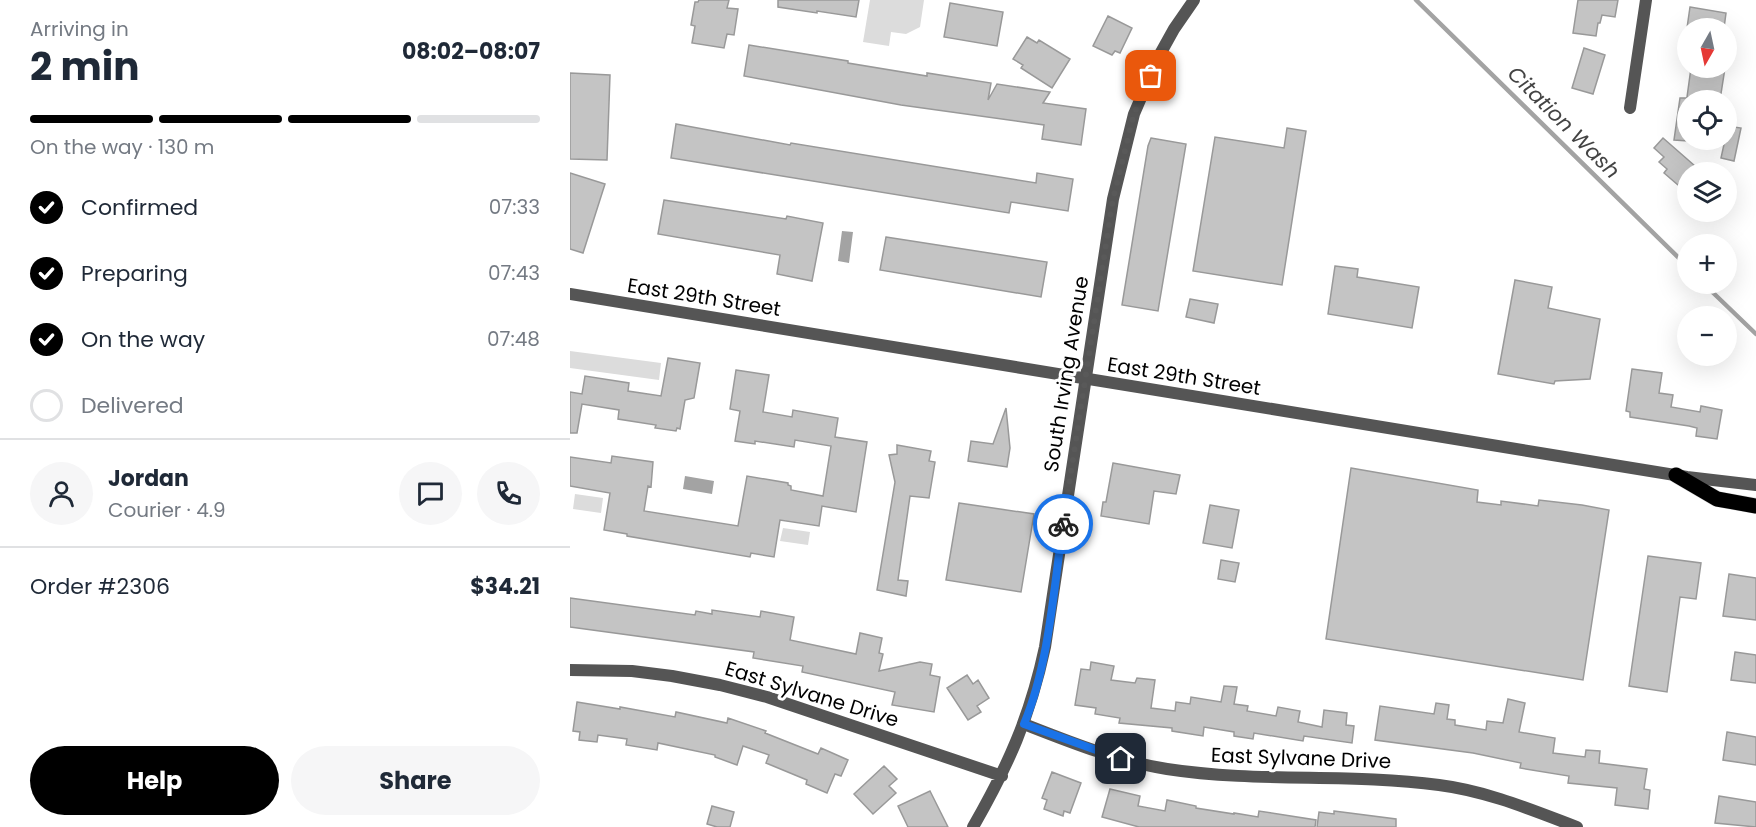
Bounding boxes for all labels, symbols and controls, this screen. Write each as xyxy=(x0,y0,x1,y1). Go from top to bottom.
text: Arriving in xyxy=(30,15,129,43)
north arrow xyxy=(1677,18,1737,78)
map controls xyxy=(1677,18,1737,366)
text: 08:02–08:07 xyxy=(402,36,540,67)
text: 2 min xyxy=(30,39,140,94)
pin xyxy=(1125,50,1176,101)
icon: bag xyxy=(1134,59,1167,92)
water label: Citation Wash xyxy=(1501,59,1627,185)
button: locate xyxy=(1677,90,1737,150)
text: On the way · 130 m xyxy=(30,133,214,161)
button: layers xyxy=(1677,162,1737,222)
icon: check xyxy=(30,191,63,224)
text: Confirmed xyxy=(81,192,198,223)
text: 07:33 xyxy=(489,193,540,221)
button: + xyxy=(1677,234,1737,294)
icon: check xyxy=(30,257,63,290)
text: Preparing xyxy=(81,258,188,289)
text: 07:43 xyxy=(488,259,540,287)
street label: East 29th Street xyxy=(625,271,783,323)
street label: South Irving Avenue xyxy=(1037,274,1095,474)
button: − xyxy=(1677,306,1737,366)
icon: check xyxy=(30,323,63,356)
text: On the way xyxy=(81,324,205,355)
text: 07:48 xyxy=(487,325,540,353)
street label: East 29th Street xyxy=(1105,350,1263,402)
text: Delivered xyxy=(81,390,184,421)
button: person xyxy=(30,462,93,525)
button: chat xyxy=(399,462,462,525)
button: phone xyxy=(477,462,540,525)
text: Jordan xyxy=(108,463,189,494)
courier xyxy=(1033,494,1093,554)
text: Courier · 4.9 xyxy=(108,496,226,524)
icon: bike xyxy=(1047,508,1080,541)
text: Order #2306 xyxy=(30,571,170,602)
text: $34.21 xyxy=(470,571,540,602)
street label: East Sylvane Drive xyxy=(722,654,902,734)
pin xyxy=(1095,733,1146,784)
street label: East Sylvane Drive xyxy=(1210,741,1392,775)
icon: home xyxy=(1104,742,1137,775)
button: Help xyxy=(30,746,279,815)
button: Share xyxy=(291,746,540,815)

